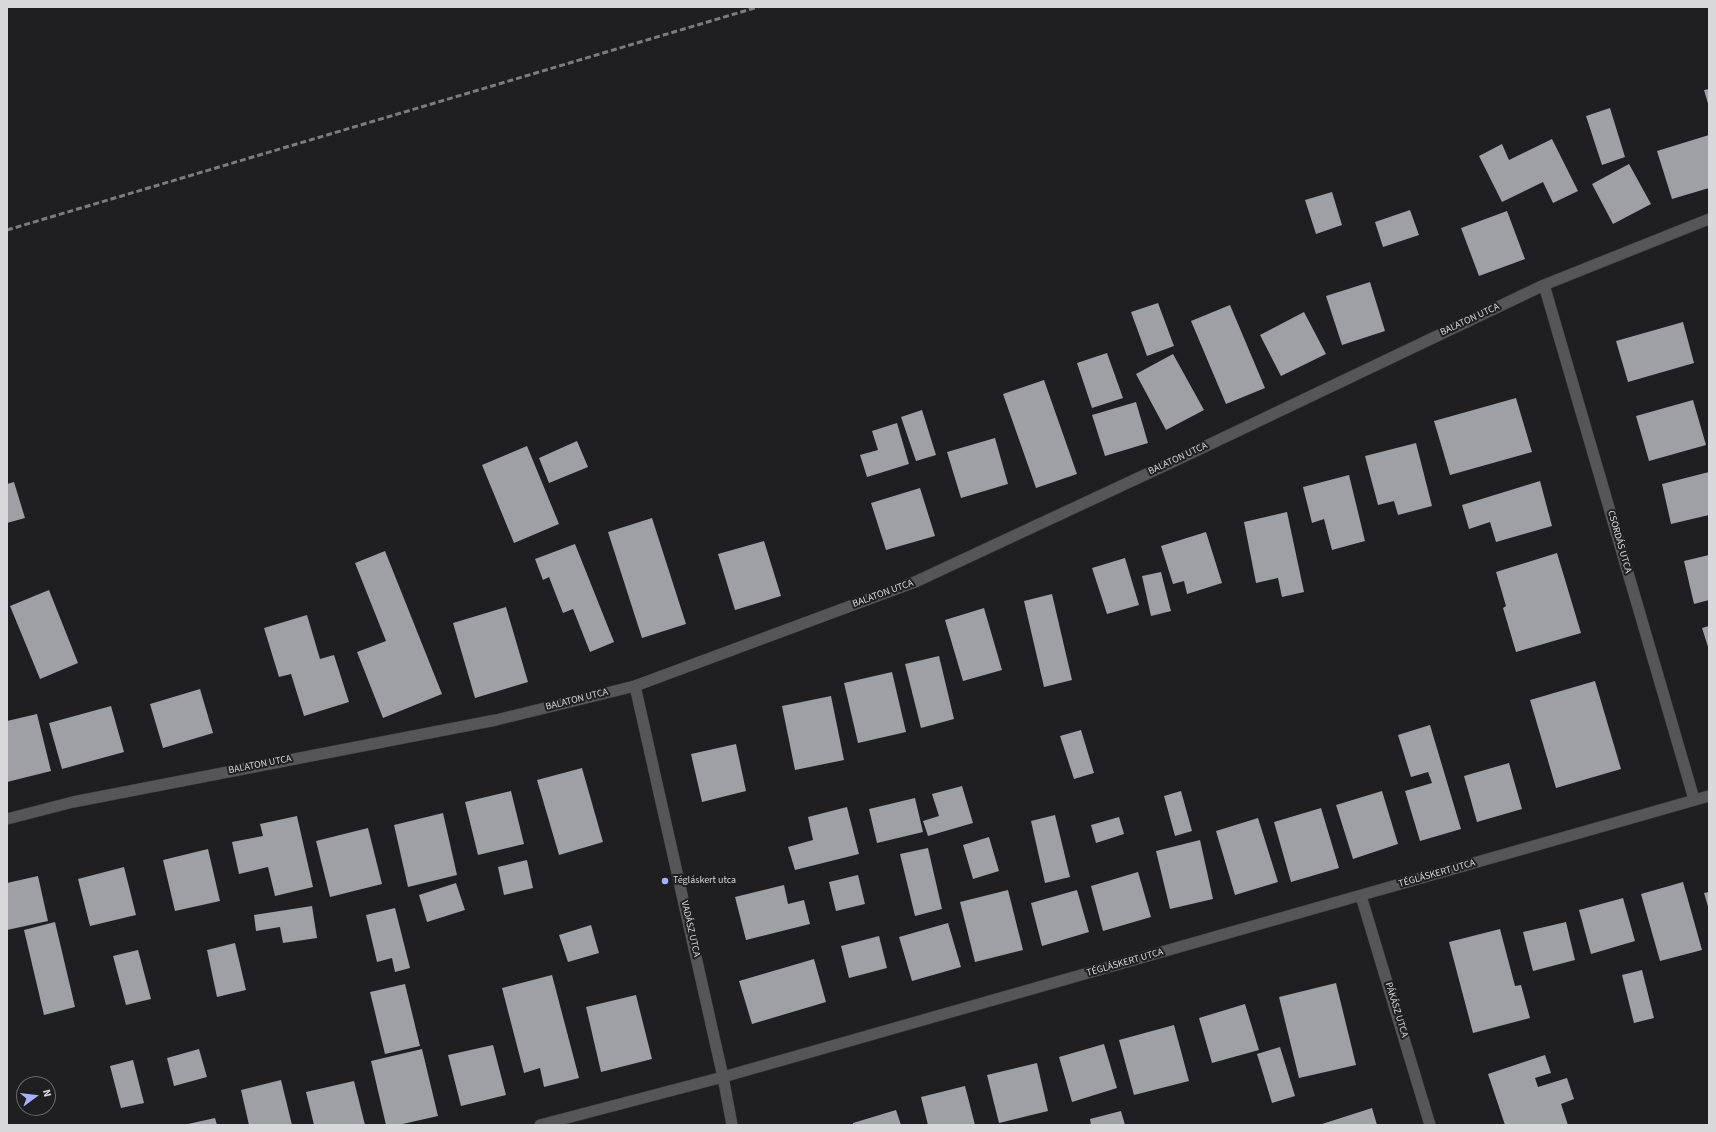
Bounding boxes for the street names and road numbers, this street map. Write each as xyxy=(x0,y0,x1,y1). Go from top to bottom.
street label: BALATON UTCA xyxy=(1438,301,1502,339)
street label: BALATON UTCA xyxy=(1146,440,1210,478)
street label: CSORDÁS UTCA xyxy=(1604,509,1634,575)
street label: BALATON UTCA xyxy=(851,577,915,611)
street label: BALATON UTCA xyxy=(544,686,610,714)
street label: BALATON UTCA xyxy=(227,753,293,777)
street label: TÉGLÁSKERT UTCA xyxy=(1397,857,1477,891)
street label: VADÁSZ UTCA xyxy=(678,900,702,958)
street label: TÉGLÁSKERT UTCA xyxy=(1085,946,1165,980)
street label: PÁKÁSZ UTCA xyxy=(1382,981,1410,1039)

